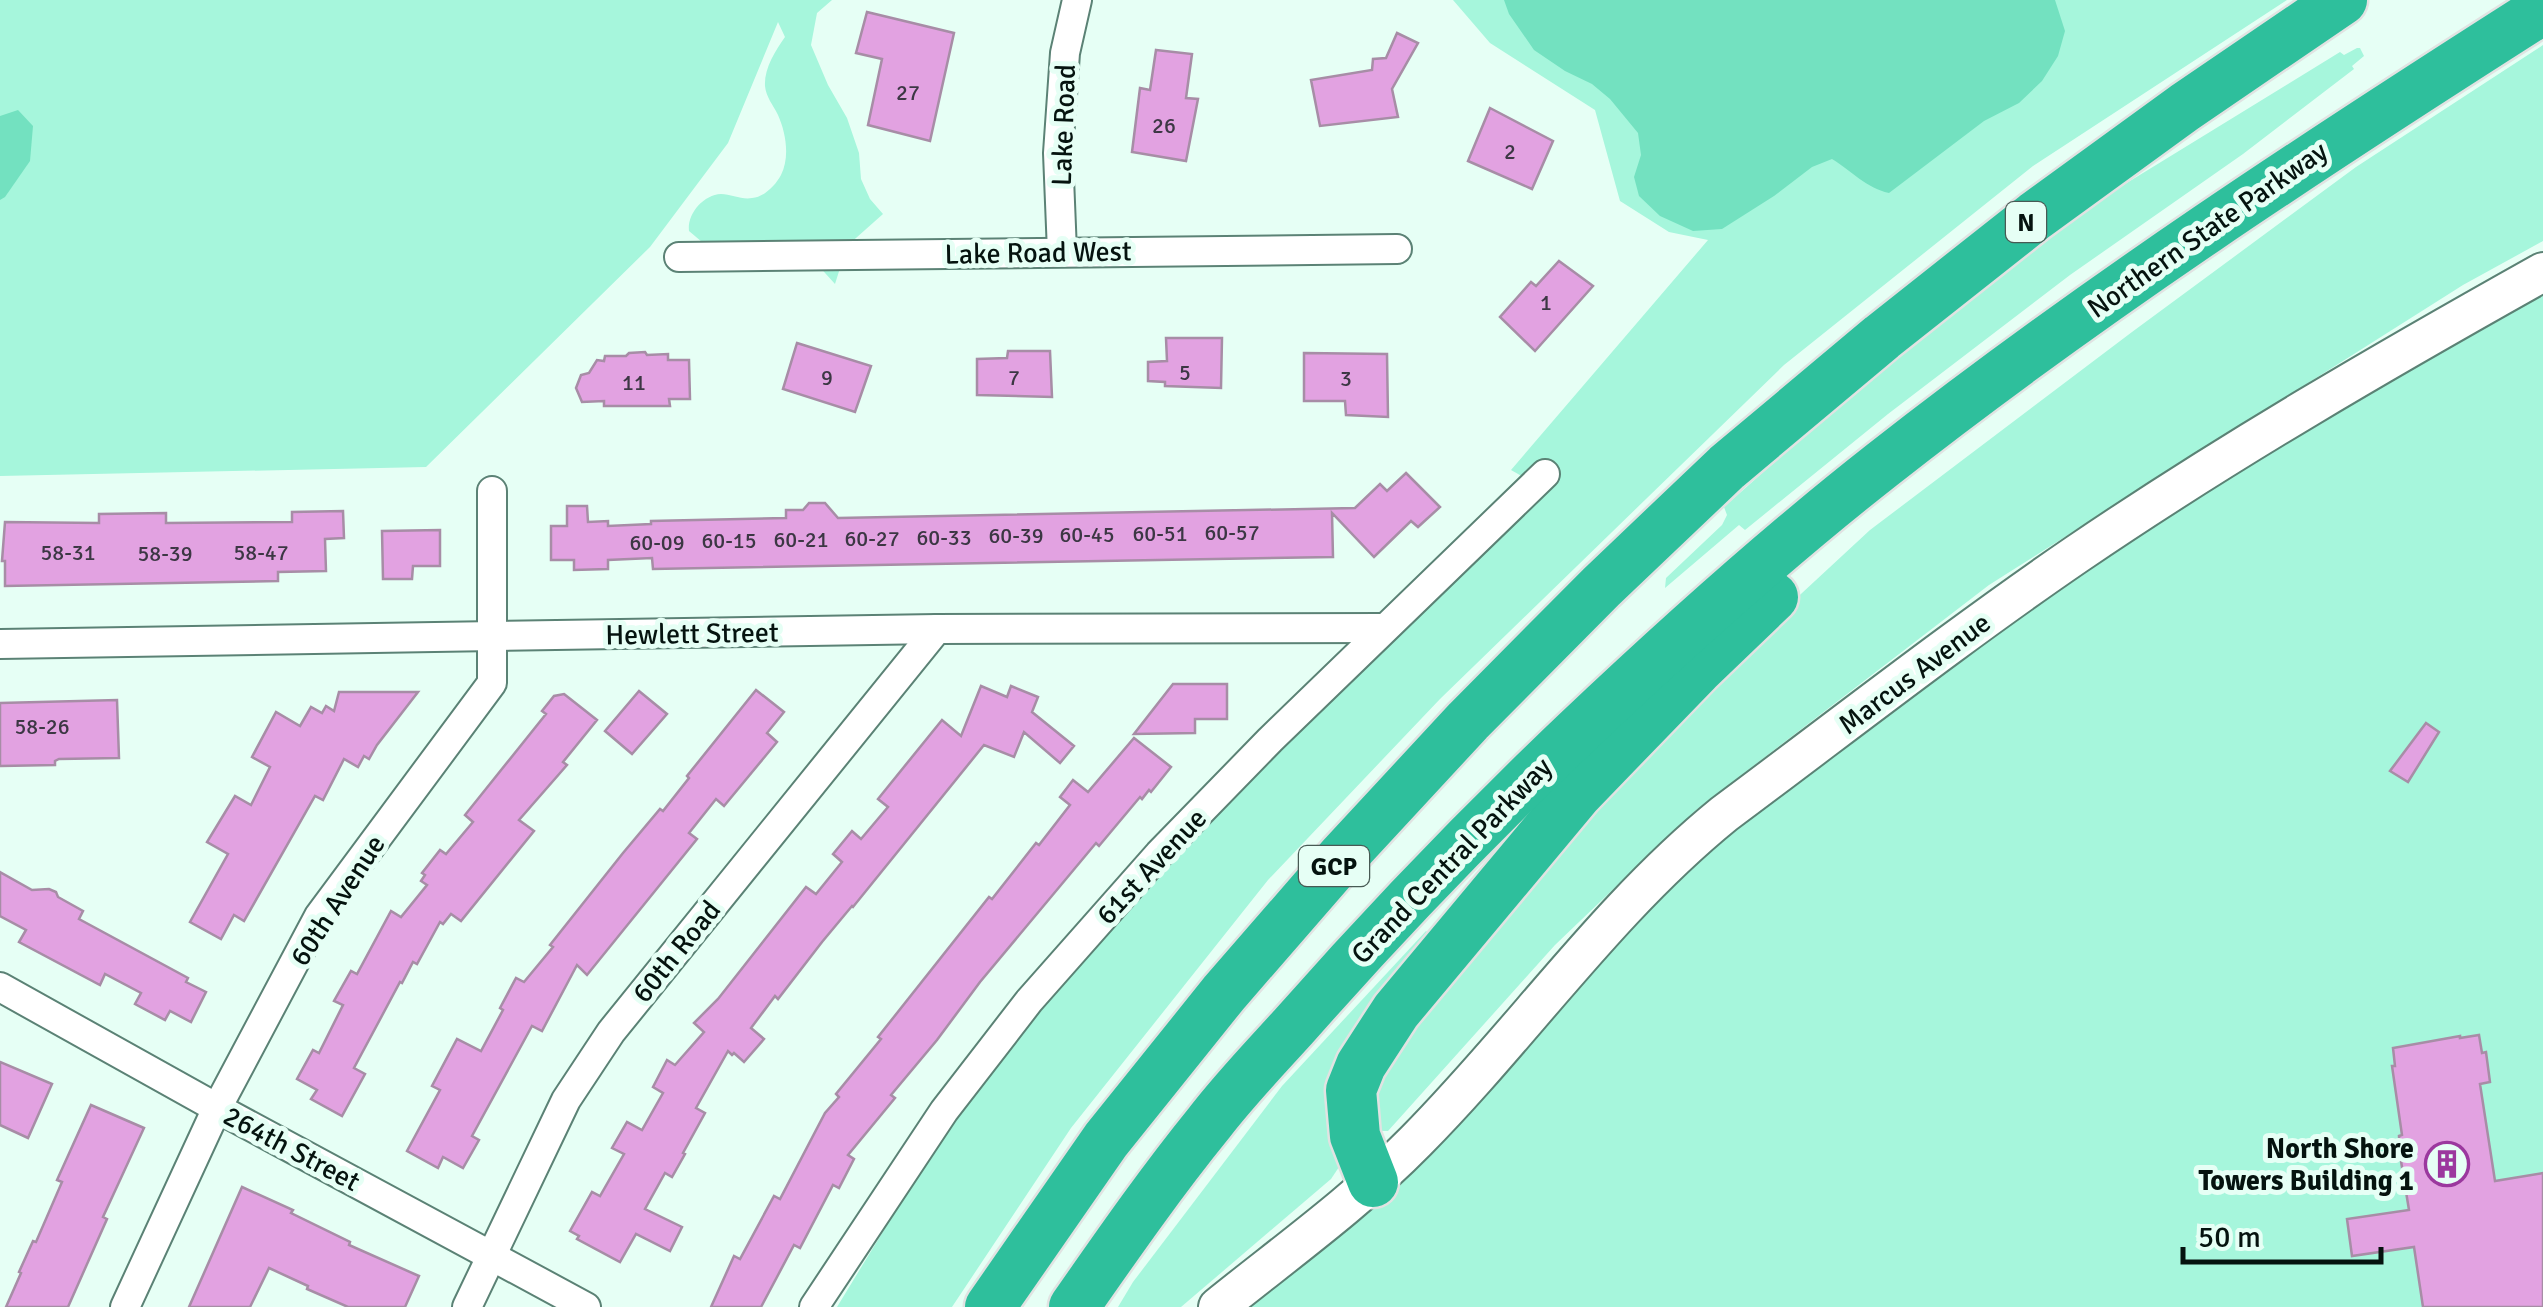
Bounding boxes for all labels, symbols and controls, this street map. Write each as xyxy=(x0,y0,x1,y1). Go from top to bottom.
street label: Lake Road xyxy=(1045,63,1083,187)
house number: 27 xyxy=(896,79,920,106)
house number: 26 xyxy=(1152,112,1176,139)
street label: Northern State Parkway xyxy=(2081,134,2334,325)
house number: 2 xyxy=(1504,138,1516,165)
road number: N xyxy=(2006,202,2046,242)
street label: Lake Road West xyxy=(944,234,1132,272)
house number: 1 xyxy=(1540,289,1552,316)
house number: 5 xyxy=(1179,359,1191,386)
house number: 9 xyxy=(821,364,833,391)
house number: 7 xyxy=(1008,364,1020,391)
house number: 3 xyxy=(1340,365,1352,392)
house number: 11 xyxy=(622,369,646,396)
house number: 60-57 xyxy=(1204,519,1260,546)
house number: 60-51 xyxy=(1132,520,1188,547)
house number: 60-45 xyxy=(1059,521,1115,548)
house number: 60-39 xyxy=(988,522,1044,549)
house number: 60-33 xyxy=(916,524,972,551)
house number: 60-27 xyxy=(844,525,900,552)
house number: 60-21 xyxy=(773,526,829,553)
house number: 60-15 xyxy=(701,527,757,554)
house number: 60-09 xyxy=(629,529,685,556)
house number: 58-31 xyxy=(40,539,96,566)
house number: 58-47 xyxy=(233,539,289,566)
house number: 58-39 xyxy=(137,540,193,567)
street label: Marcus Avenue xyxy=(1832,606,1997,742)
street label: Hewlett Street xyxy=(605,615,779,653)
house number: 58-26 xyxy=(14,713,70,740)
street label: Grand Central Parkway xyxy=(1344,750,1559,971)
street label: 61st Avenue xyxy=(1089,802,1214,932)
street label: 60th Avenue xyxy=(283,829,393,972)
road number: GCP xyxy=(1299,846,1369,886)
street label: 60th Road xyxy=(625,894,728,1009)
street label: 264th Street xyxy=(218,1099,366,1199)
place label: North Shore Towers Building 1 xyxy=(2199,1132,2414,1198)
building icon: North Shore Towers Building 1 xyxy=(2424,1141,2470,1187)
scale bar xyxy=(2183,1202,2380,1264)
text: 50 m xyxy=(2198,1219,2261,1256)

